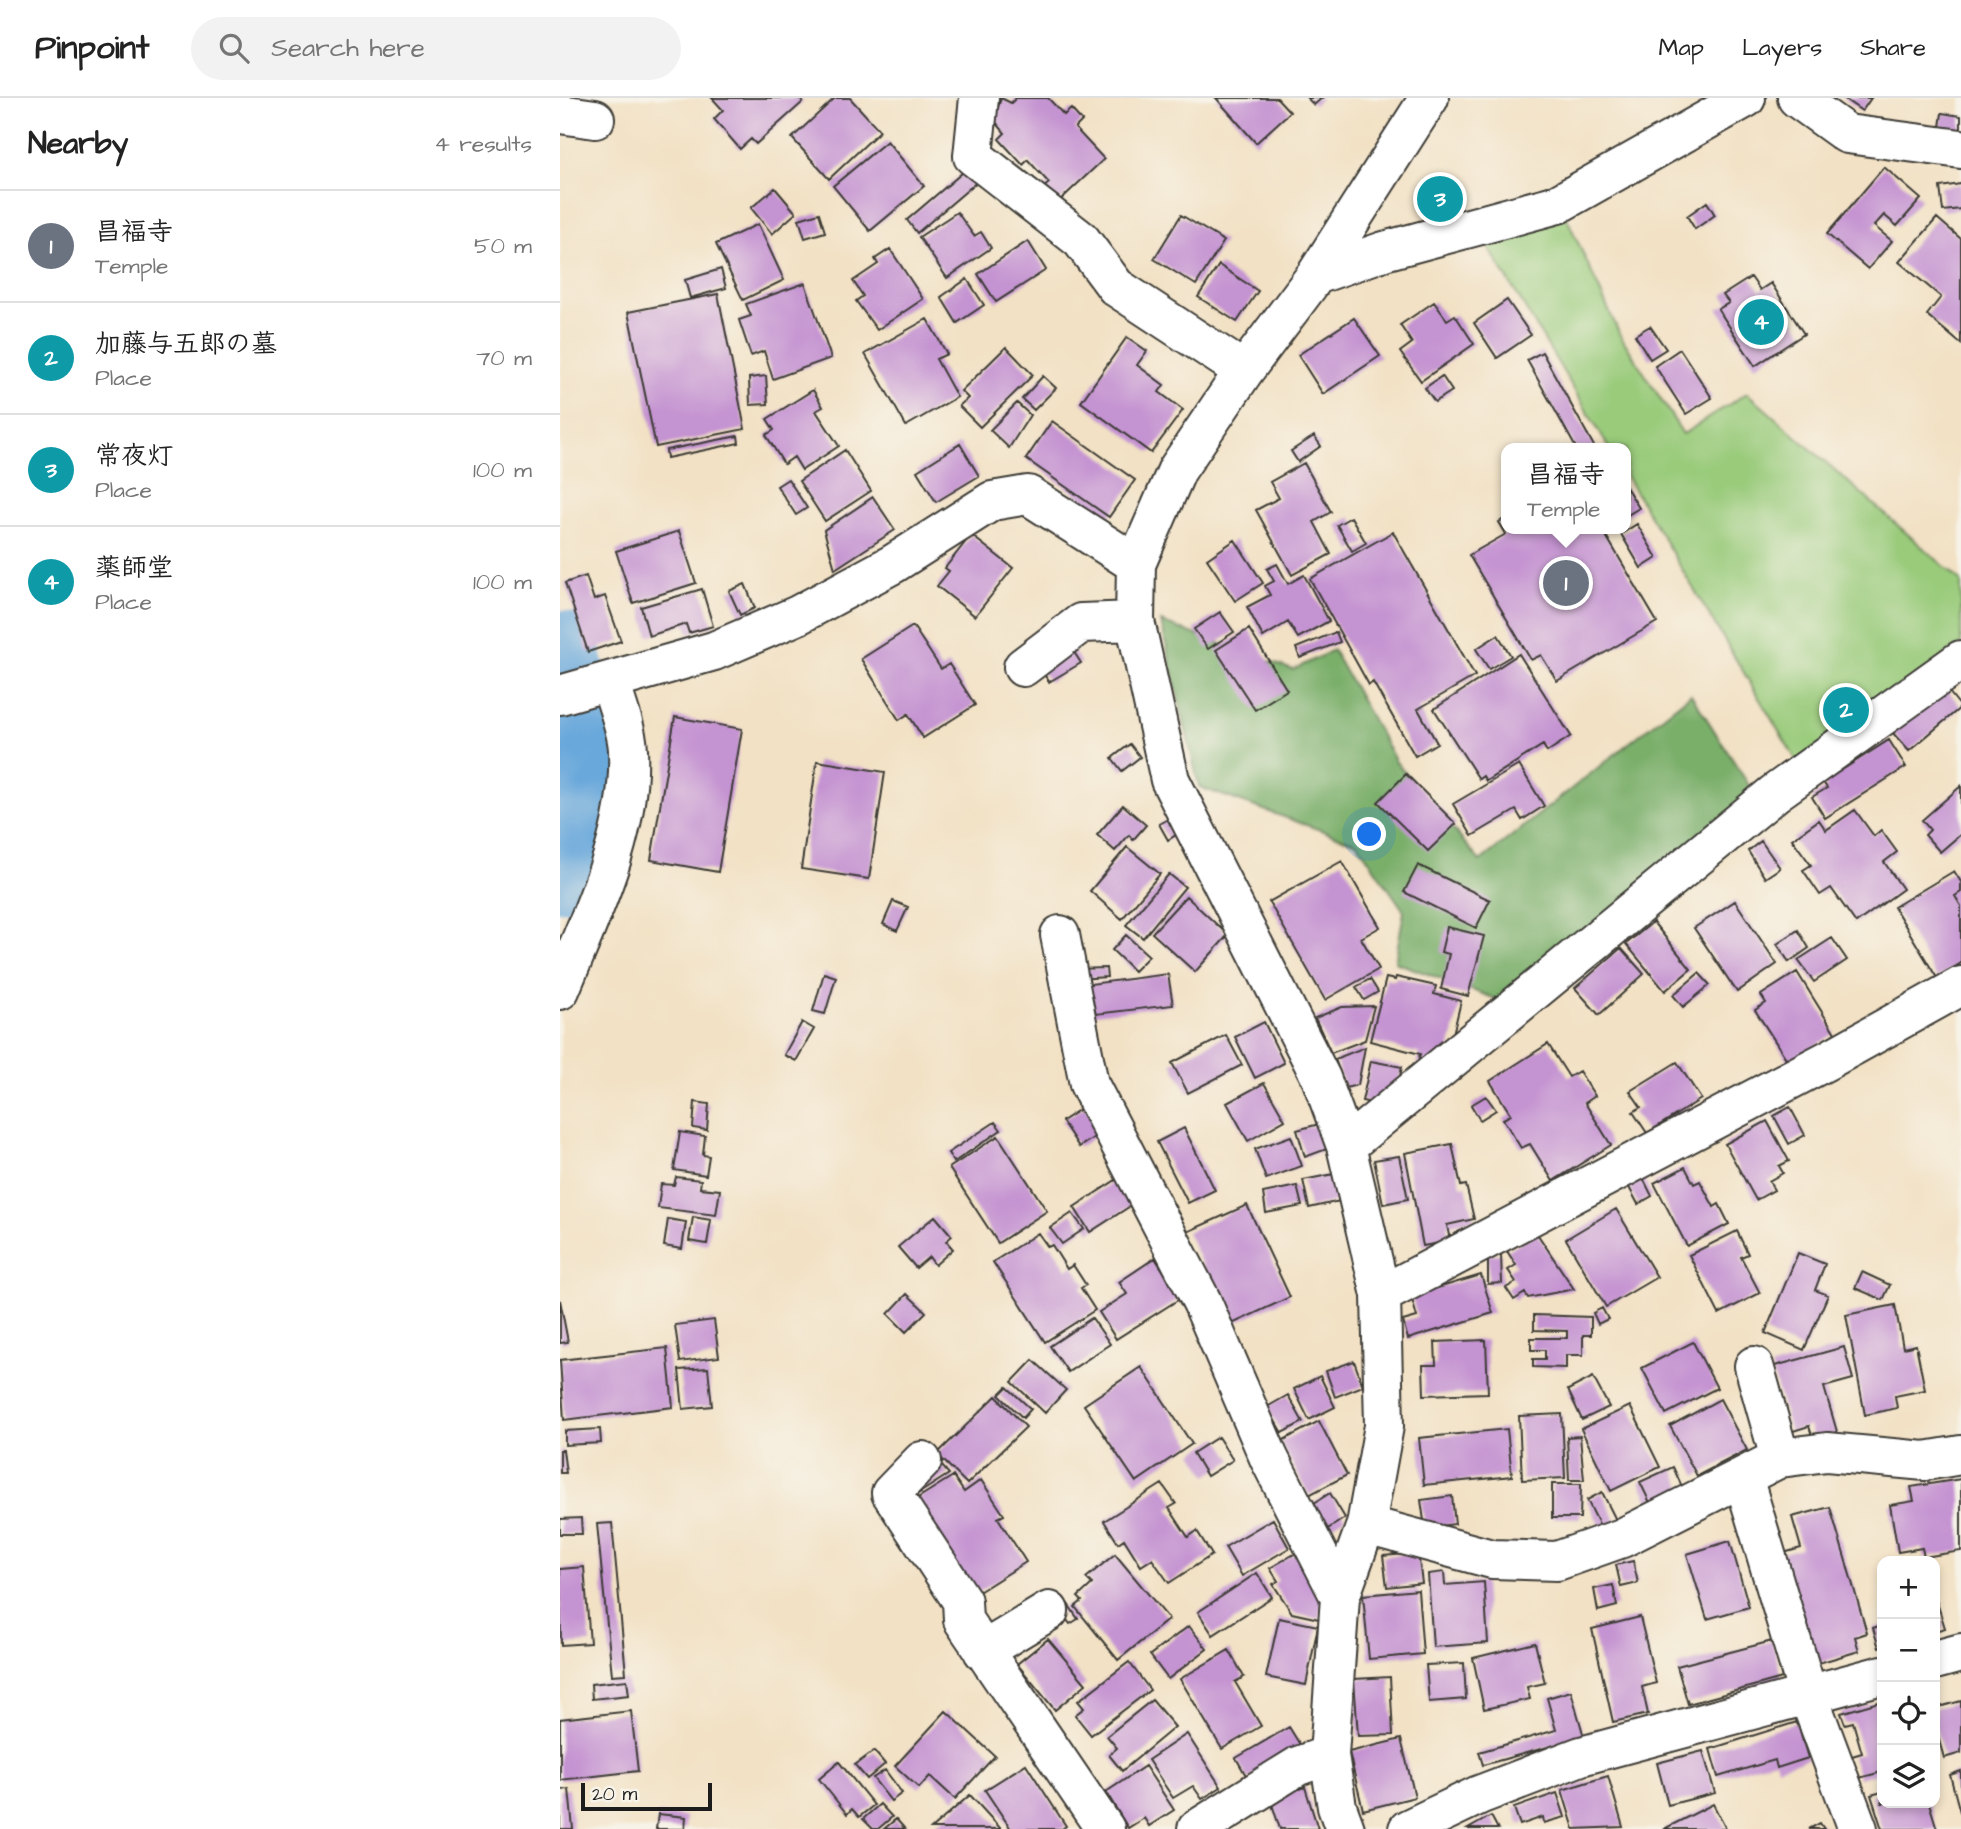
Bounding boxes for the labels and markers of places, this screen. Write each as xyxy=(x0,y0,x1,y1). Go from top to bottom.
pin: 3 xyxy=(1417,173,1463,225)
pin: 4 xyxy=(1738,296,1784,348)
pin: 1 xyxy=(1543,557,1589,609)
pin: 2 xyxy=(1823,684,1869,736)

